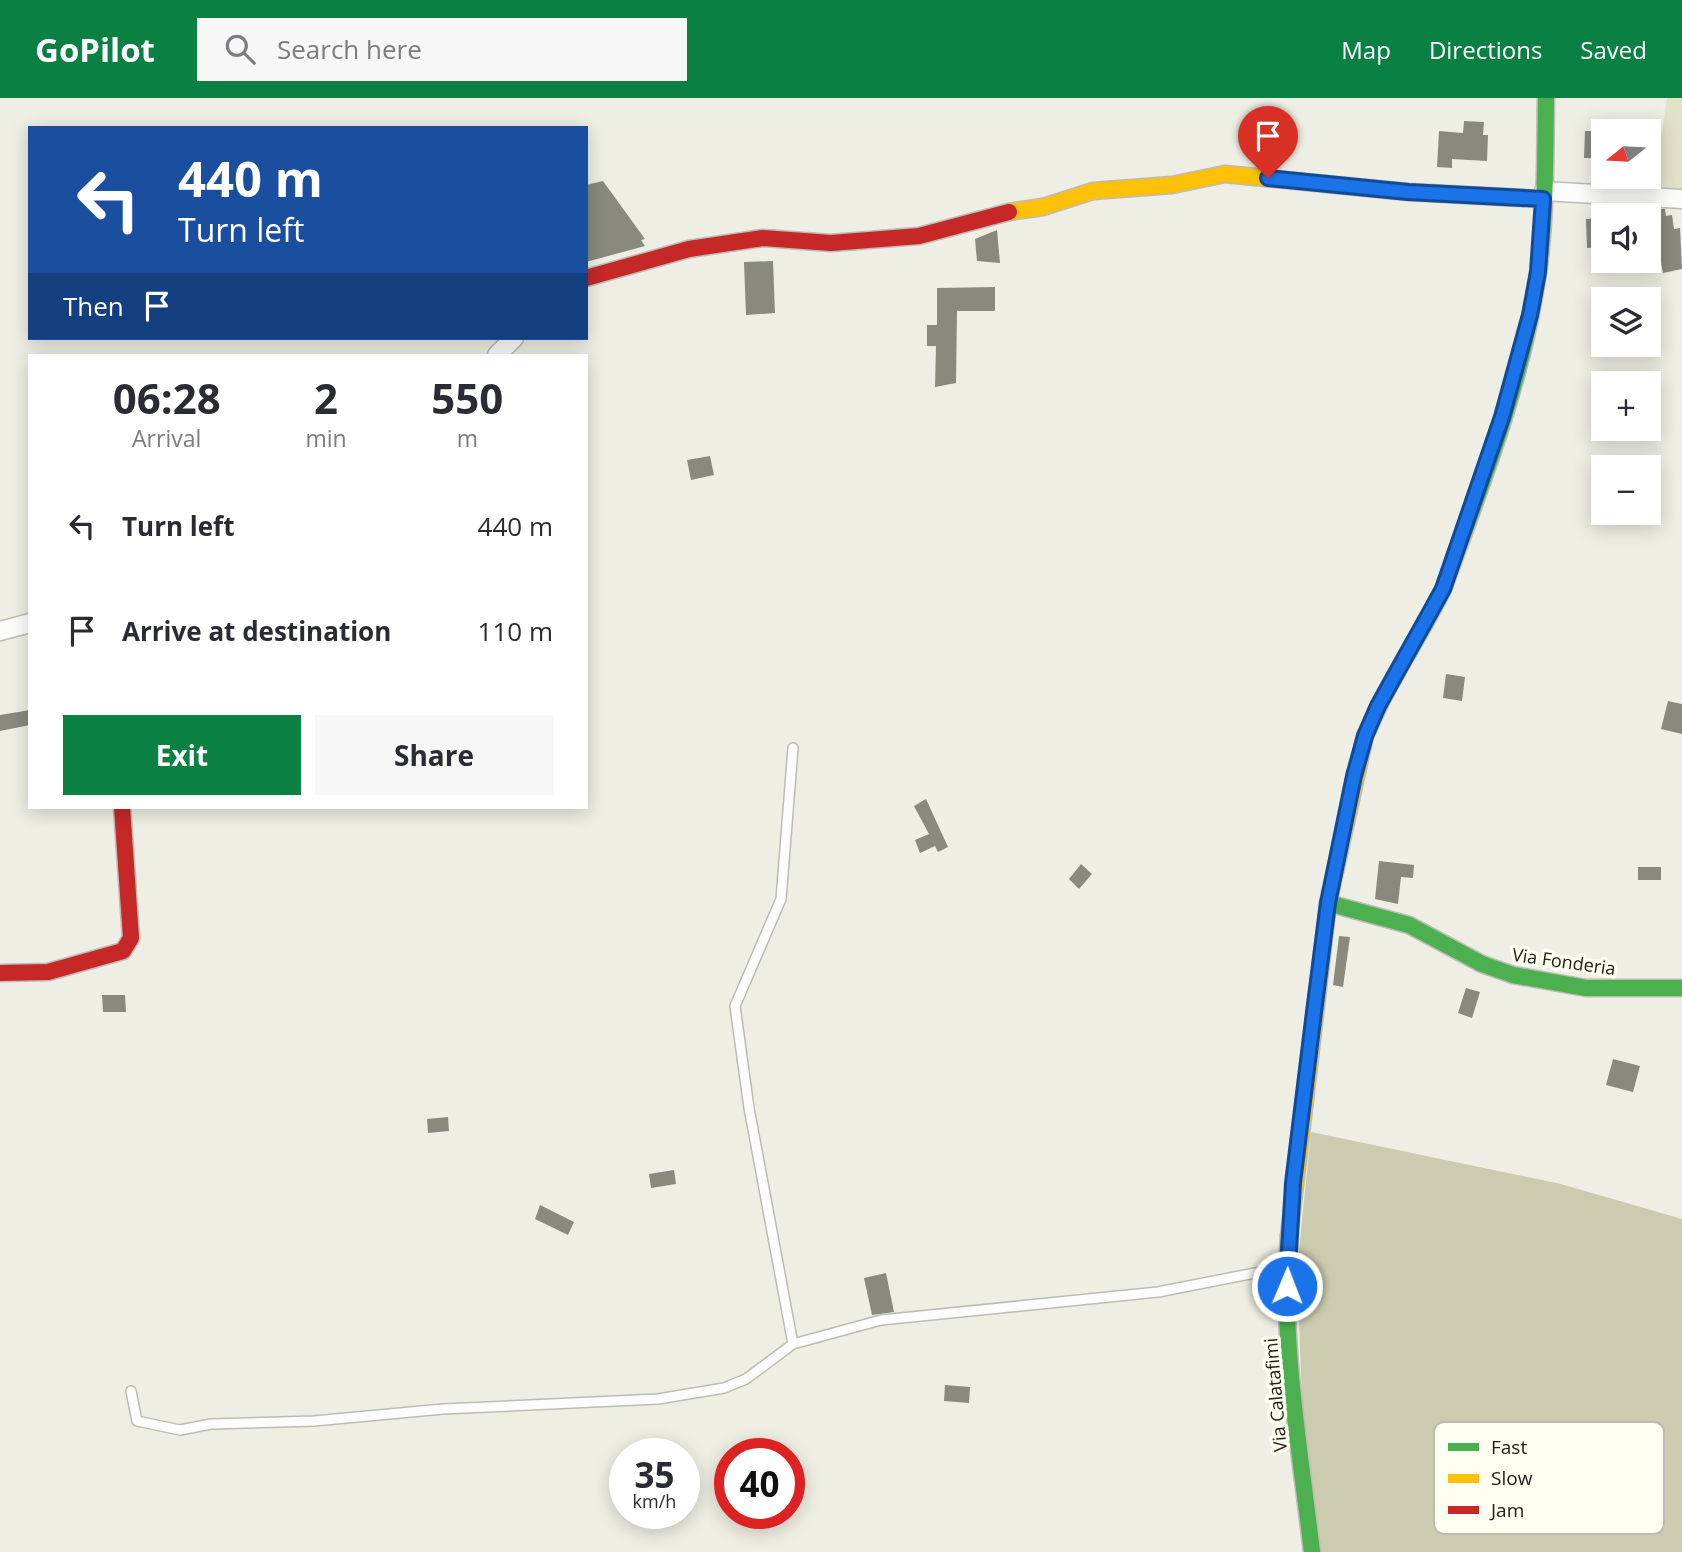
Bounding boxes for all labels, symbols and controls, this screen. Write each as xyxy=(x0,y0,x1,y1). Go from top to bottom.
search box xyxy=(197,18,687,81)
text: GoPilot xyxy=(35,27,155,72)
icon: search xyxy=(221,30,259,68)
text: Search here xyxy=(277,31,422,67)
text: Map xyxy=(1341,33,1391,66)
text: Directions xyxy=(1429,33,1542,66)
text: Saved xyxy=(1580,33,1647,66)
pin xyxy=(1238,106,1298,178)
icon: arrive xyxy=(1249,117,1287,155)
north arrow xyxy=(1591,119,1661,189)
map controls xyxy=(1591,119,1661,525)
text: 440 m xyxy=(178,145,323,211)
icon: left xyxy=(63,154,154,245)
button: sound xyxy=(1591,203,1661,273)
text: Turn left xyxy=(178,208,304,251)
icon: arrive xyxy=(138,287,176,325)
button: layers xyxy=(1591,287,1661,357)
text: Then xyxy=(63,288,124,324)
text: 06:28 xyxy=(113,369,221,426)
text: 2 xyxy=(314,369,338,426)
text: 550 xyxy=(431,369,503,426)
button: + xyxy=(1591,371,1661,441)
text: Arrival xyxy=(132,422,201,454)
text: min xyxy=(305,422,347,454)
text: m xyxy=(457,422,478,454)
button: − xyxy=(1591,455,1661,525)
icon: left xyxy=(63,507,101,545)
text: Turn left xyxy=(122,508,234,544)
text: 440 m xyxy=(478,508,553,544)
icon: arrive xyxy=(63,612,101,650)
text: Arrive at destination xyxy=(122,613,391,649)
text: 110 m xyxy=(478,613,553,649)
button: Exit xyxy=(63,715,301,795)
button: Share xyxy=(315,715,553,795)
street label: Via Fonderia xyxy=(1511,942,1617,980)
position arrow xyxy=(1250,1249,1324,1323)
street label: Via Calatafimi xyxy=(1258,1337,1292,1453)
legend xyxy=(1434,1422,1664,1534)
text: Fast xyxy=(1491,1434,1527,1460)
speed limit sign: 40 xyxy=(714,1438,805,1529)
text: 35 xyxy=(634,1451,675,1498)
text: Slow xyxy=(1491,1465,1533,1491)
text: km/h xyxy=(633,1489,676,1513)
text: Jam xyxy=(1489,1497,1524,1523)

